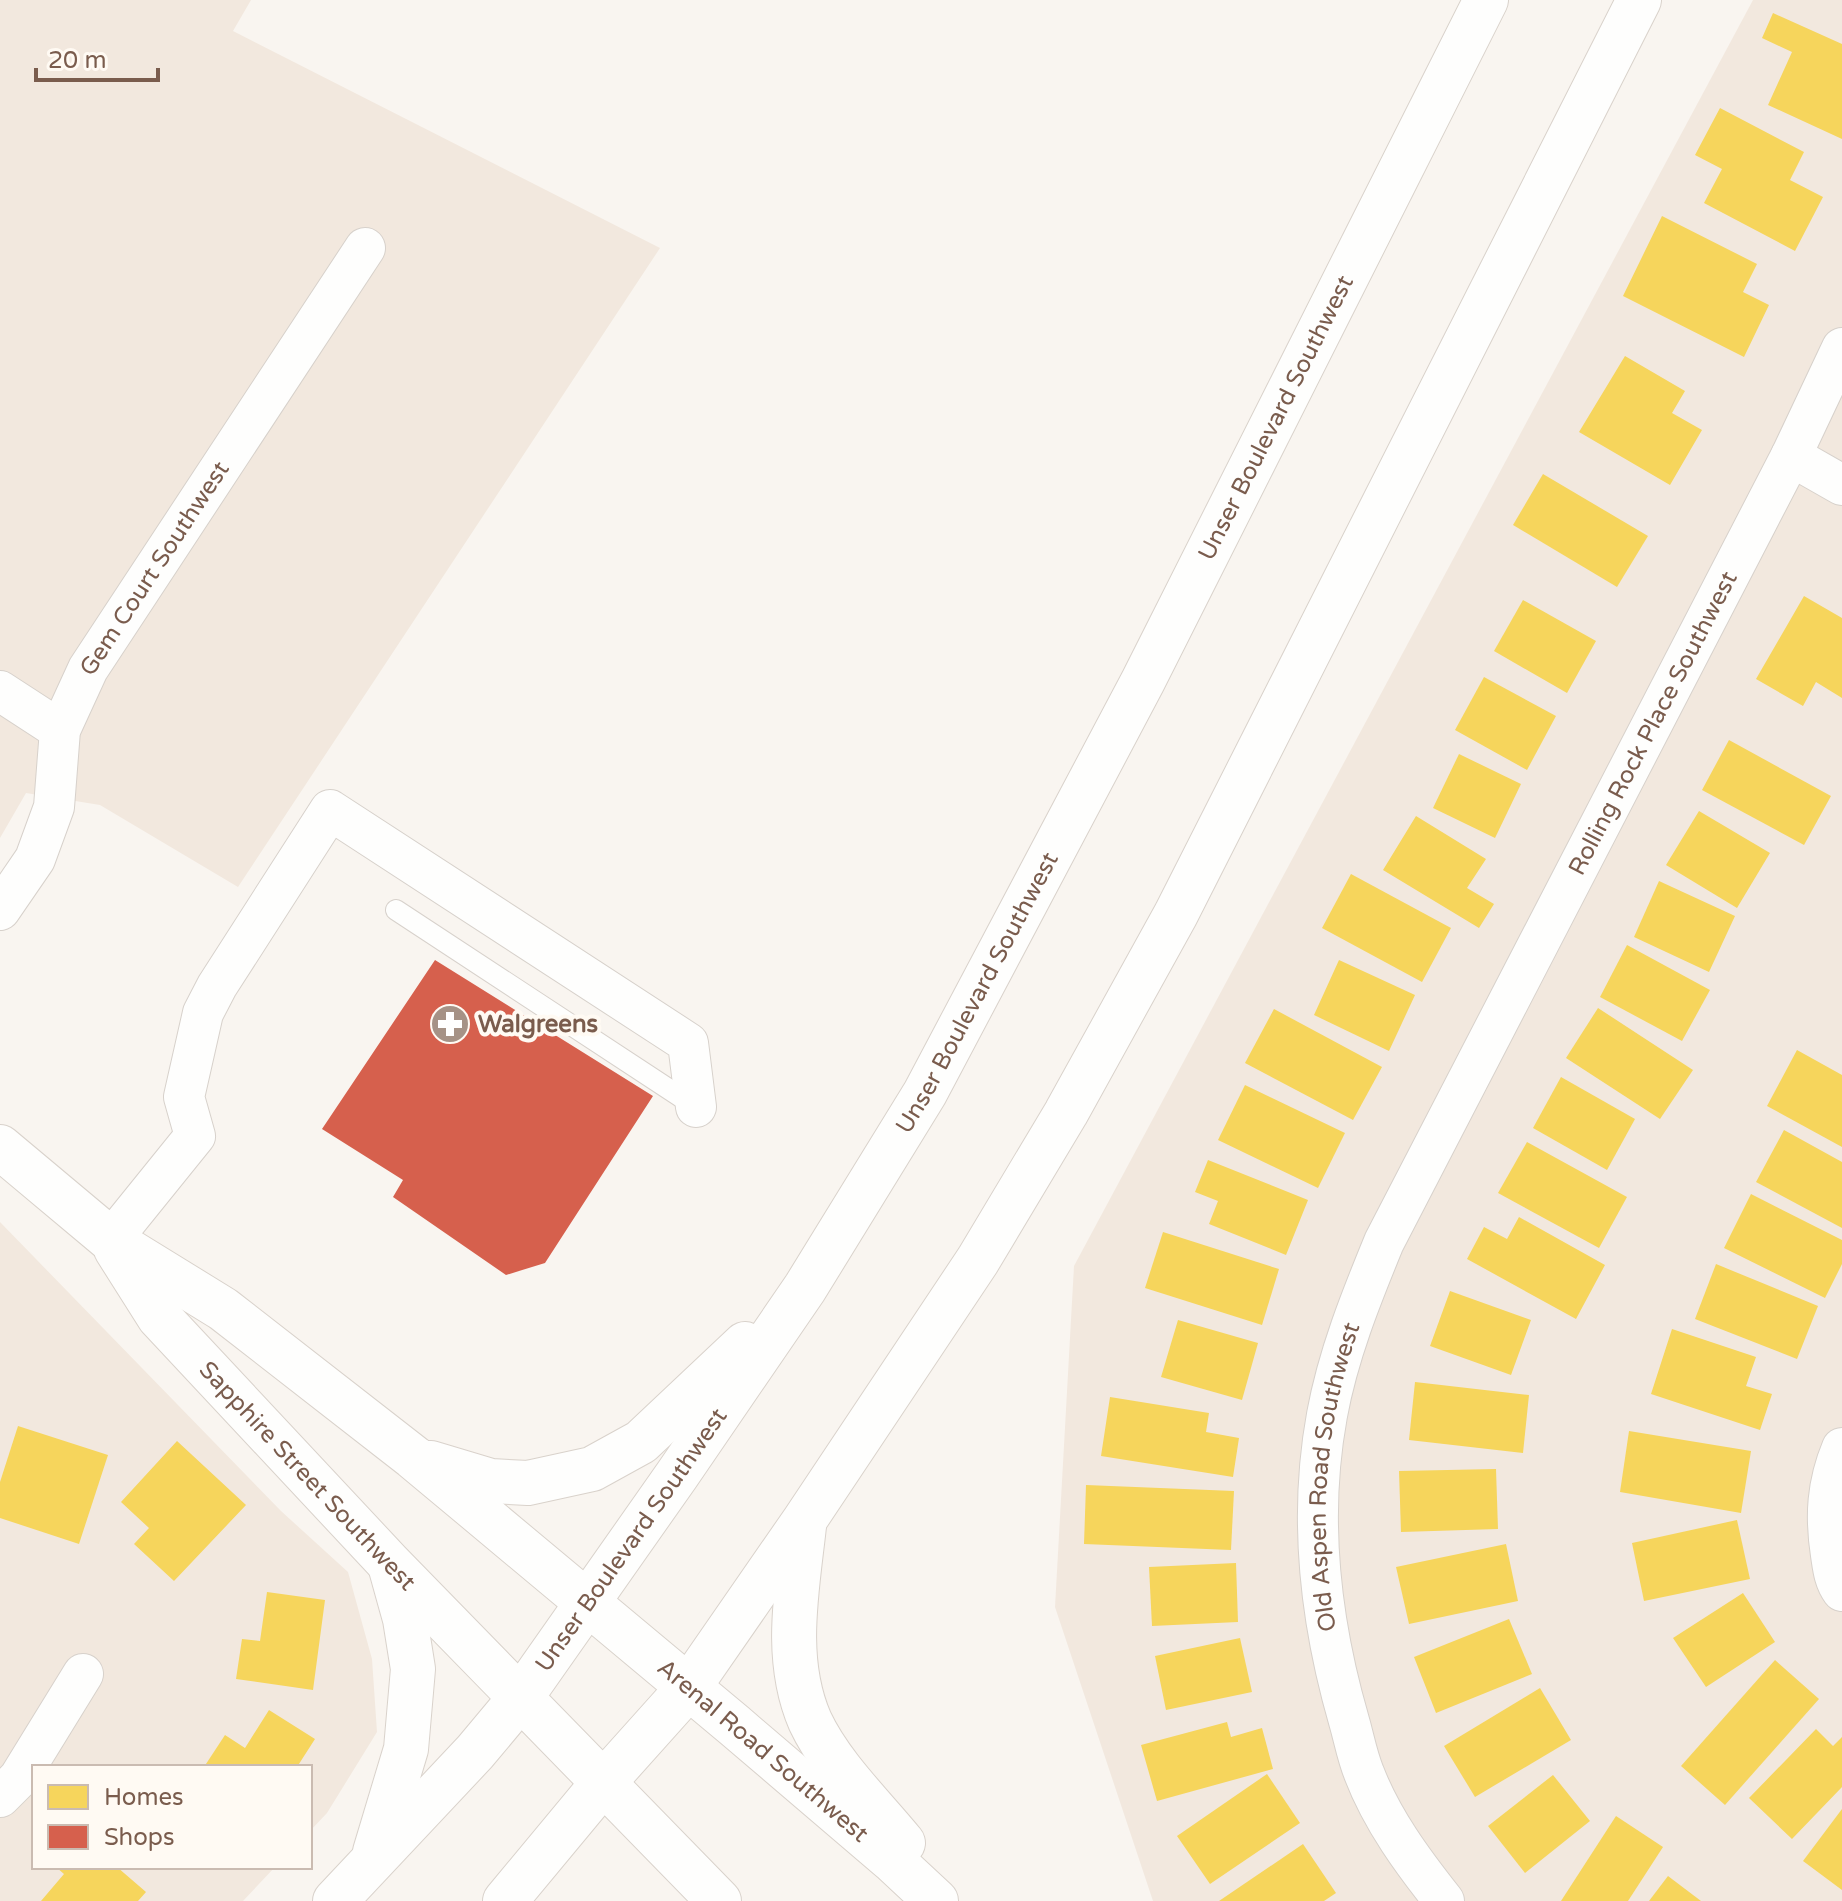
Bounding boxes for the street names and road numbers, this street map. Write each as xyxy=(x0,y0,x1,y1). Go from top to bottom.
street label: Unser Boulevard Southwest xyxy=(1192,270,1359,565)
street label: Gem Court Southwest xyxy=(73,456,235,681)
street label: Rolling Rock Place Southwest xyxy=(1562,566,1743,880)
street label: Unser Boulevard Southwest xyxy=(889,847,1064,1139)
street label: Old Aspen Road Southwest xyxy=(1303,1319,1366,1634)
street label: Sapphire Street Southwest xyxy=(193,1355,422,1596)
street label: Unser Boulevard Southwest xyxy=(529,1402,733,1677)
street label: Arenal Road Southwest xyxy=(652,1653,875,1848)

